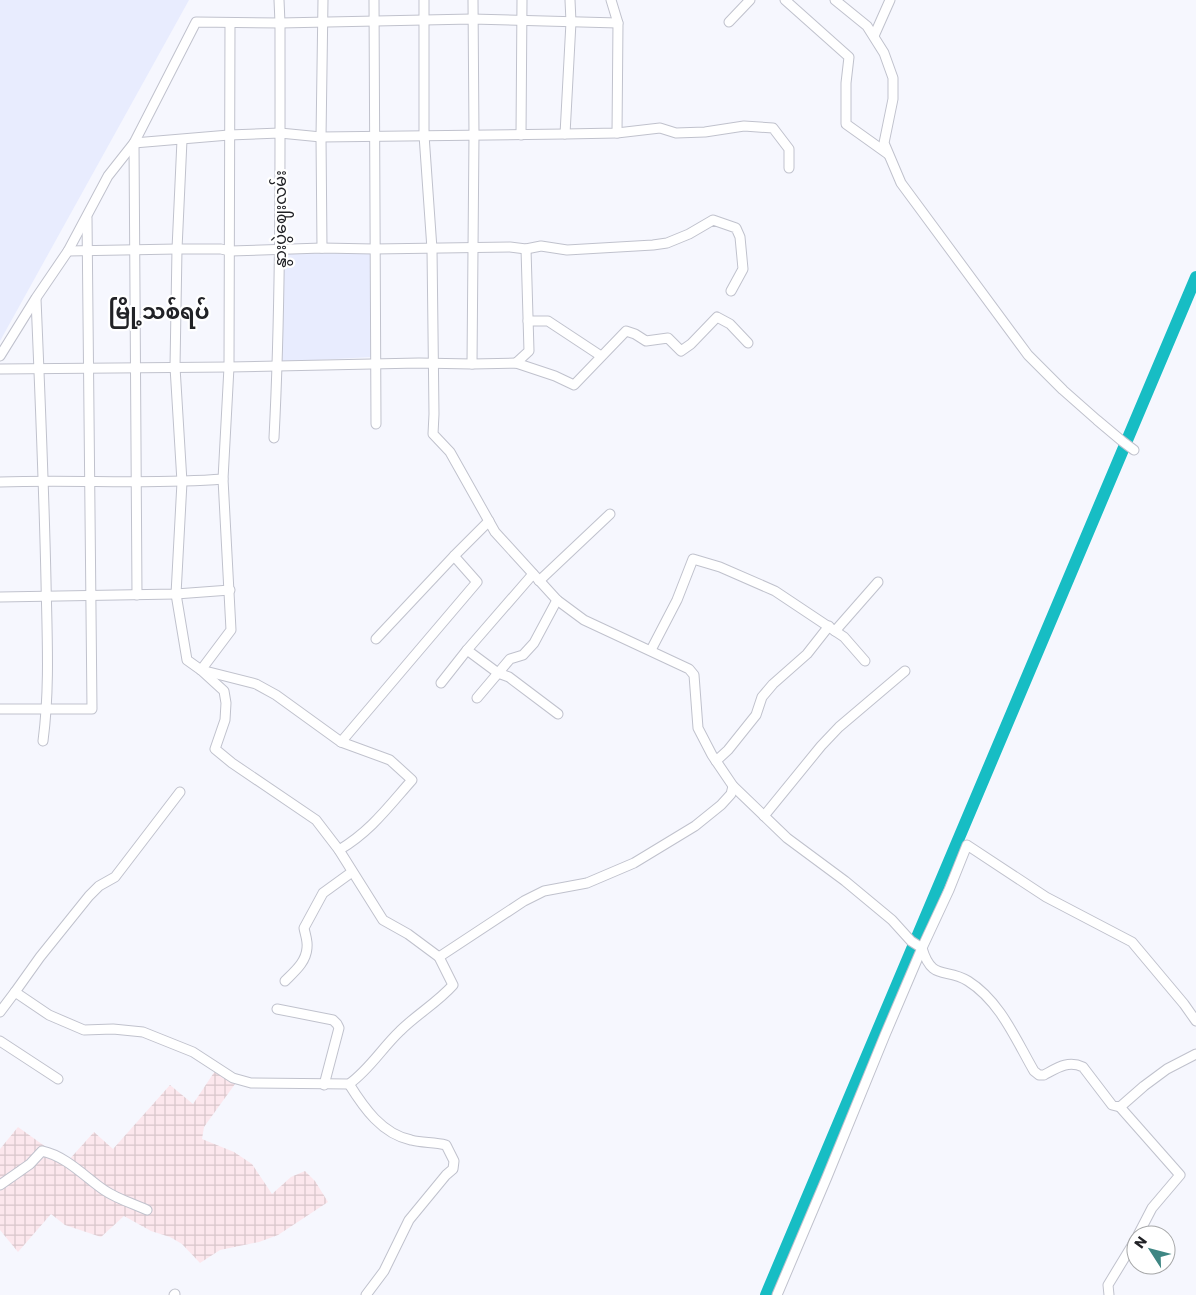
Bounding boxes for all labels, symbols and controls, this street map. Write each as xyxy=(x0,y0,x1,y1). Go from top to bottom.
street label: နွားပွဲဈေးလမ်း xyxy=(269,170,294,268)
district label: မြို့သစ်ရပ် xyxy=(109,296,209,329)
north arrow xyxy=(1126,1225,1176,1275)
text: N xyxy=(1129,1232,1152,1252)

